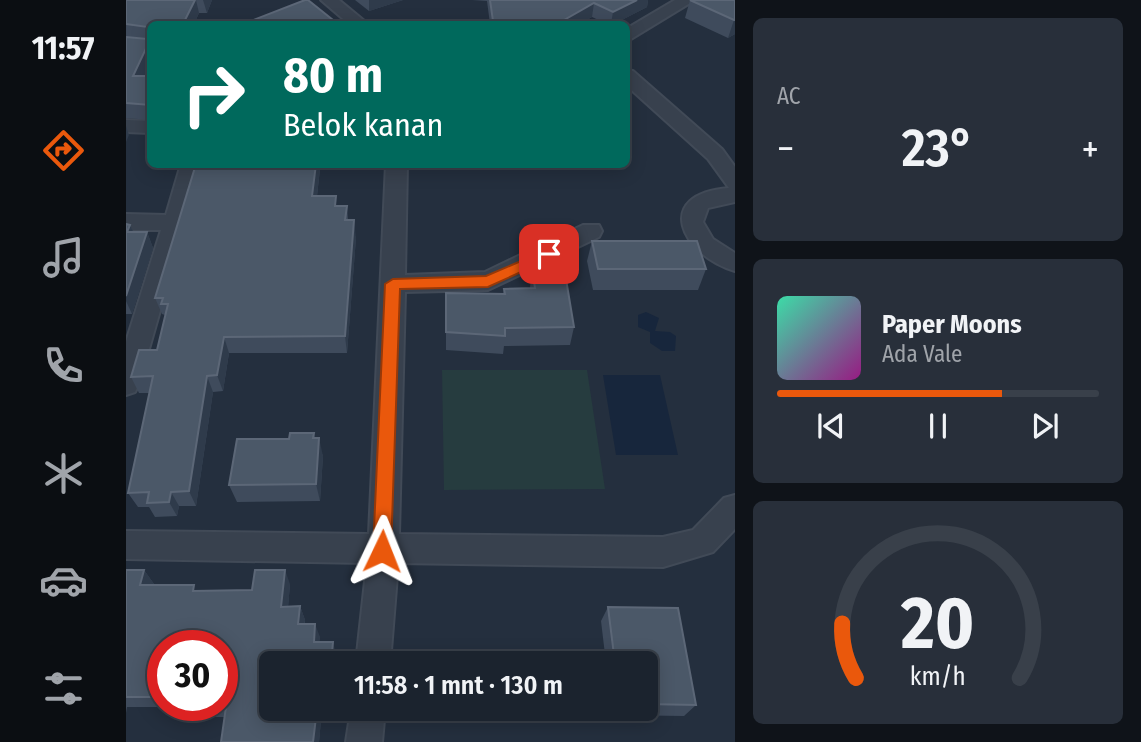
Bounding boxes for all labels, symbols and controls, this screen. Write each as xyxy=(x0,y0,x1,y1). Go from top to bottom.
text: 11:57 xyxy=(32,29,94,67)
text: 80 m xyxy=(283,46,383,105)
icon: right xyxy=(168,49,259,140)
text: AC xyxy=(777,82,801,110)
text: Belok kanan xyxy=(283,106,443,144)
text: 23° xyxy=(902,117,974,180)
icon: directions xyxy=(39,126,88,175)
text: − xyxy=(777,126,794,172)
text: + xyxy=(1082,126,1099,172)
pin xyxy=(519,224,579,284)
icon: music xyxy=(39,233,88,282)
icon: arrive xyxy=(530,235,568,273)
text: Paper Moons xyxy=(882,309,1022,340)
text: Ada Vale xyxy=(882,340,962,368)
icon: phone xyxy=(39,341,88,390)
icon: previous xyxy=(812,407,850,445)
icon: pause xyxy=(919,407,957,445)
icon: next xyxy=(1026,407,1064,445)
icon: climate xyxy=(39,449,88,498)
position arrow xyxy=(345,514,419,588)
icon: car xyxy=(39,556,88,605)
text: 20 xyxy=(900,581,975,668)
speed limit sign: 30 xyxy=(147,630,238,721)
text: km/h xyxy=(910,662,966,692)
icon: filters xyxy=(39,664,88,713)
text: 11:58 · 1 mnt · 130 m xyxy=(354,670,563,701)

